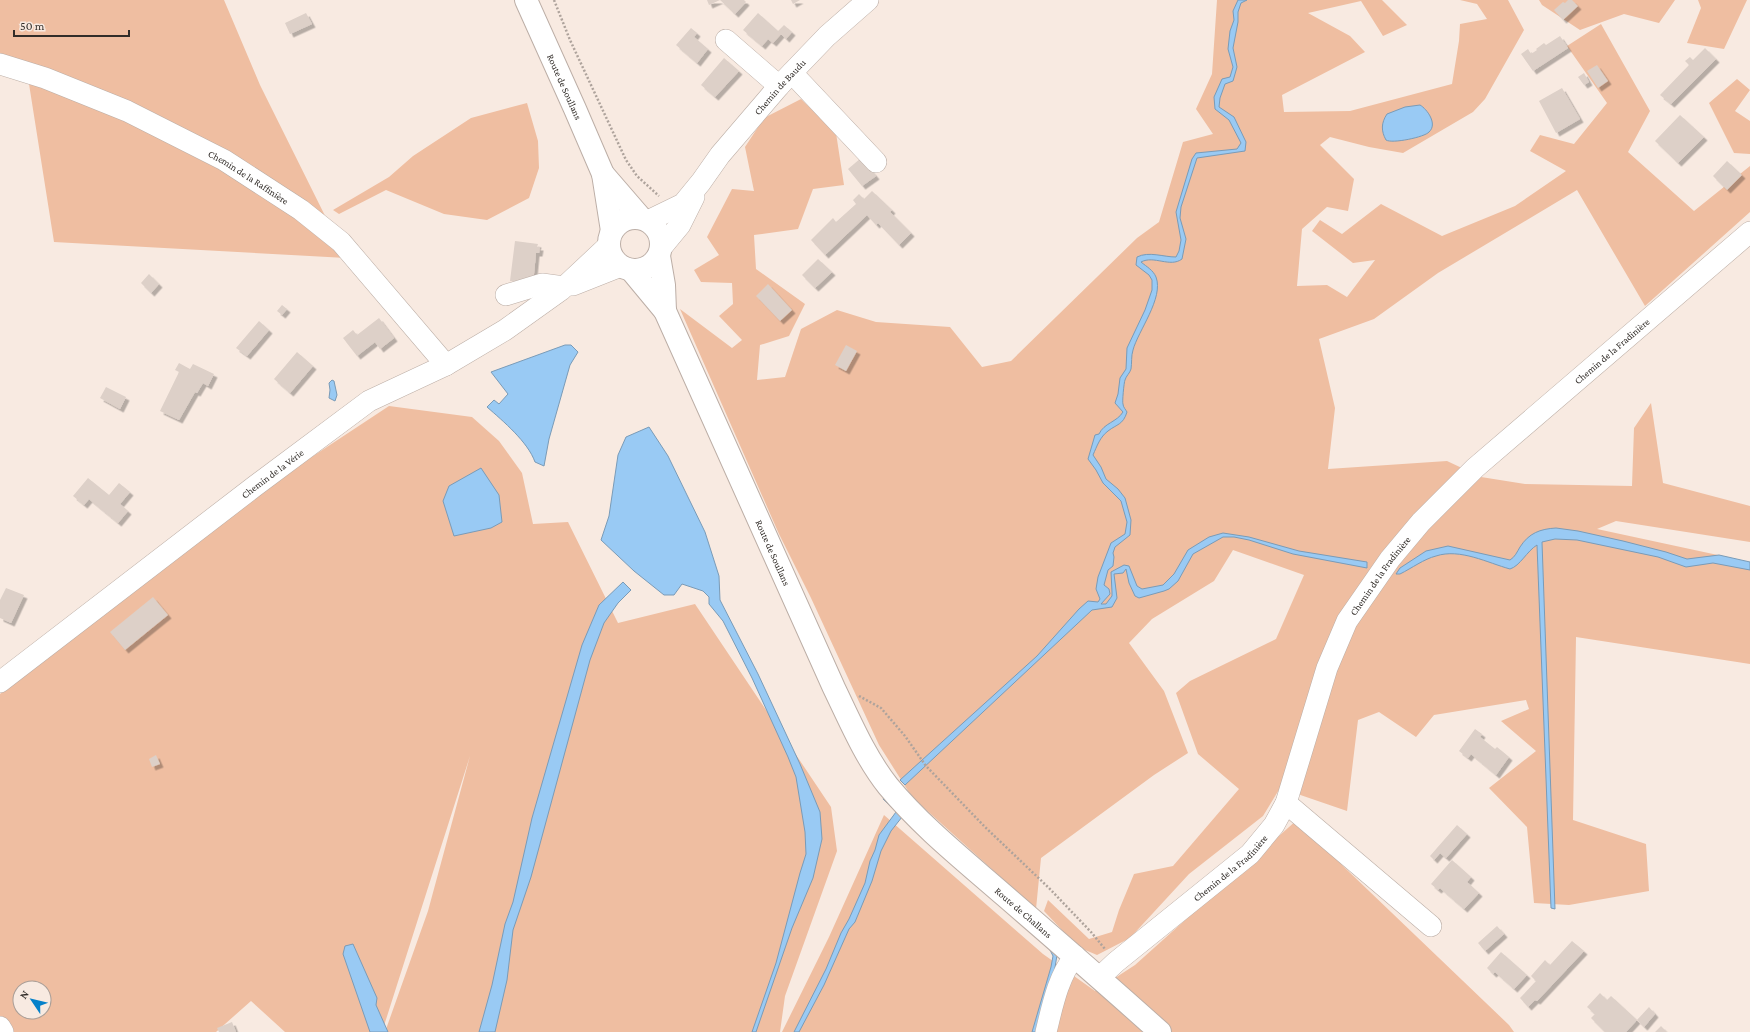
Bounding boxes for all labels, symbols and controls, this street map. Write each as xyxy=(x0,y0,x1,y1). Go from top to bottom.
scale bar xyxy=(14,12,129,38)
text: 50 m xyxy=(20,19,45,33)
street label: Route de Soullans xyxy=(545,52,584,122)
street label: Chemin de Baudu xyxy=(752,56,808,117)
street label: Chemin de la Raffinière xyxy=(206,148,291,207)
street label: Chemin de la Fradinière xyxy=(1572,316,1652,386)
street label: Chemin de la Vérie xyxy=(239,447,306,500)
street label: Route de Soullans xyxy=(753,518,792,587)
street label: Chemin de la Fradinière xyxy=(1348,534,1413,617)
street label: Chemin de la Fradinière xyxy=(1191,832,1270,904)
street label: Route de Challans xyxy=(993,885,1054,940)
north arrow xyxy=(12,980,52,1020)
text: N xyxy=(17,987,31,1001)

